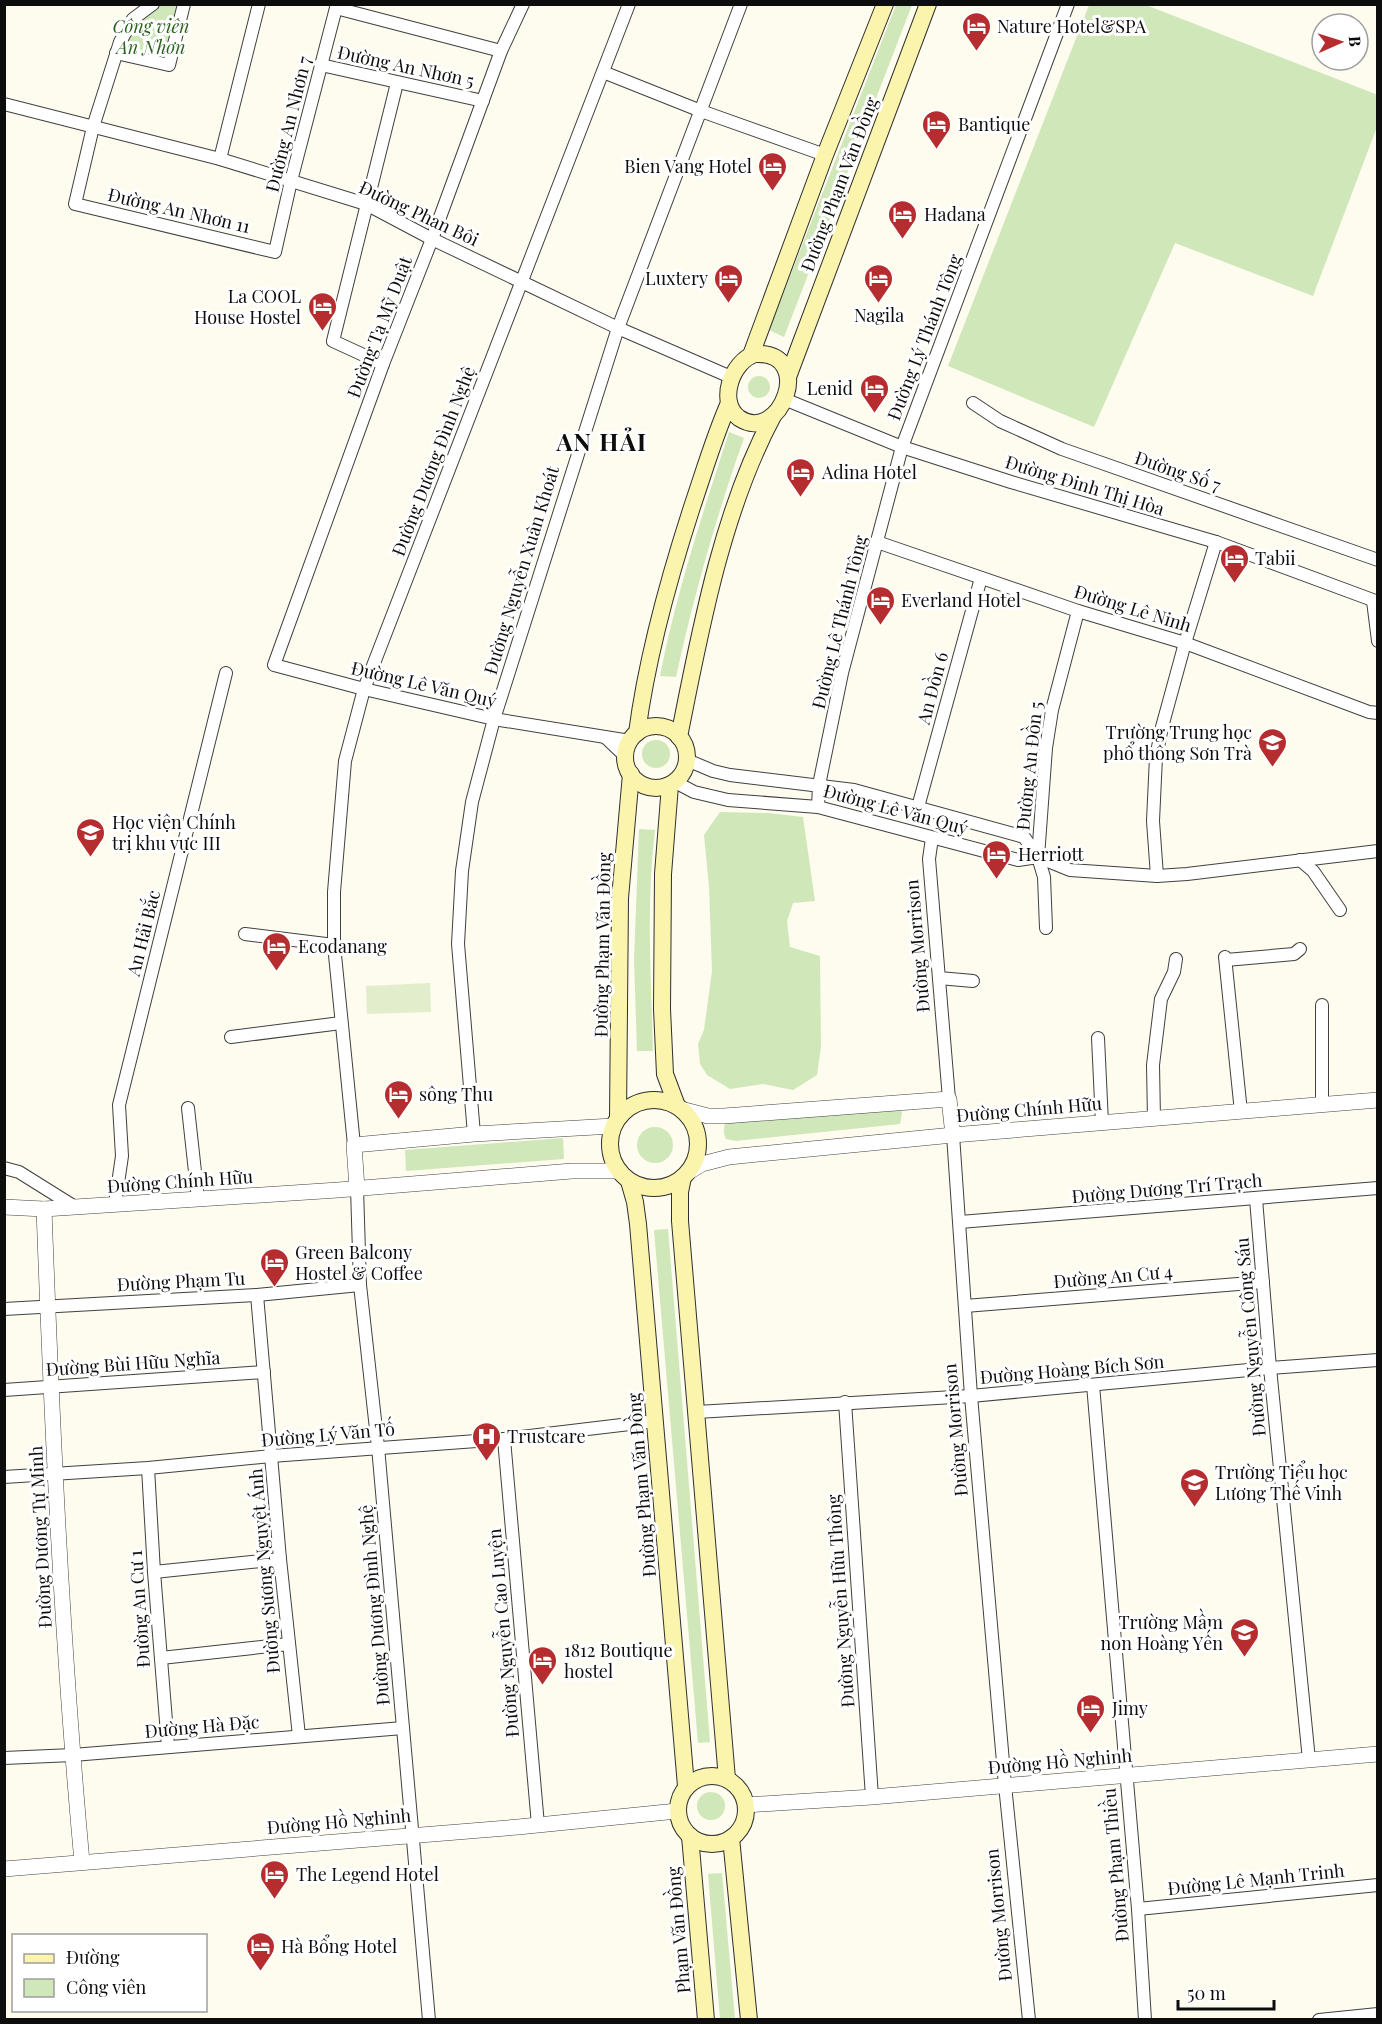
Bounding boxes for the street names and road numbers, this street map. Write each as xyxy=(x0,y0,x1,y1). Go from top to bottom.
street label: Đường An Nhơn 5 xyxy=(335,40,477,92)
street label: Đường An Nhơn 7 xyxy=(260,53,317,194)
street label: Đường Phạm Văn Đồng xyxy=(793,92,884,275)
street label: Đường Phan Bôi xyxy=(355,175,483,251)
street label: Đường An Nhơn 11 xyxy=(106,182,253,238)
street label: Đường Lý Thánh Tông xyxy=(881,250,967,424)
street label: Đường Tạ Mỹ Duật xyxy=(341,252,417,401)
street label: Đường Dương Đình Nghệ xyxy=(386,363,480,559)
street label: Đường Số 7 xyxy=(1132,443,1225,497)
street label: Đường Đinh Thị Hòa xyxy=(1003,449,1167,521)
street label: Đường Nguyễn Xuân Khoát xyxy=(478,462,564,677)
street label: Đường Lê Thánh Tông xyxy=(806,532,872,711)
street label: Đường Lê Ninh xyxy=(1072,579,1195,637)
street label: An Đồn 6 xyxy=(909,649,953,728)
street label: Đường Lê Văn Quý xyxy=(349,656,499,712)
street label: Đường An Đồn 5 xyxy=(1008,700,1048,832)
street label: Đường Lê Văn Quý xyxy=(821,778,971,840)
street label: Đường Phạm Văn Đồng xyxy=(586,852,616,1038)
street label: Đường Morrison xyxy=(899,878,935,1013)
street label: An Hải Bắc xyxy=(120,887,165,979)
street label: Đường Chính Hữu xyxy=(955,1091,1103,1127)
street label: Đường Chính Hữu xyxy=(106,1164,254,1198)
street label: Đường Dương Trí Trạch xyxy=(1071,1168,1264,1208)
street label: Đường Nguyễn Công Sáu xyxy=(1229,1236,1271,1437)
street label: Đường An Cư 4 xyxy=(1052,1259,1174,1293)
street label: Đường Phạm Tu xyxy=(116,1266,246,1296)
street label: Đường Bùi Hữu Nghĩa xyxy=(45,1345,221,1381)
street label: Đường Hoàng Bích Sơn xyxy=(979,1349,1165,1389)
street label: Đường Morrison xyxy=(937,1362,973,1497)
street label: Đường Phạm Văn Đồng xyxy=(619,1391,661,1578)
street label: Đường Lý Văn Tố xyxy=(260,1414,396,1452)
street label: Đường Dương Tự Minh xyxy=(23,1445,57,1629)
street label: Đường Sương Nguyệt Ánh xyxy=(243,1467,285,1674)
street label: Đường Nguyễn Hữu Thông xyxy=(821,1493,859,1708)
street label: Đường Dương Đình Nghệ xyxy=(353,1504,395,1706)
street label: Đường Nguyễn Cao Luyện xyxy=(482,1527,524,1738)
street label: Đường An Cư 1 xyxy=(123,1549,155,1669)
street label: Đường Hà Đặc xyxy=(144,1709,261,1743)
street label: Đường Hồ Nghinh xyxy=(987,1741,1133,1779)
street label: Đường Phạm Thiều xyxy=(1094,1787,1134,1943)
street label: Đường Hồ Nghinh xyxy=(266,1801,412,1839)
street label: Đường Morrison xyxy=(979,1847,1017,1982)
street label: Đường Lê Mạnh Trinh xyxy=(1166,1858,1346,1900)
street label: Phạm Văn Đồng xyxy=(658,1865,695,1995)

